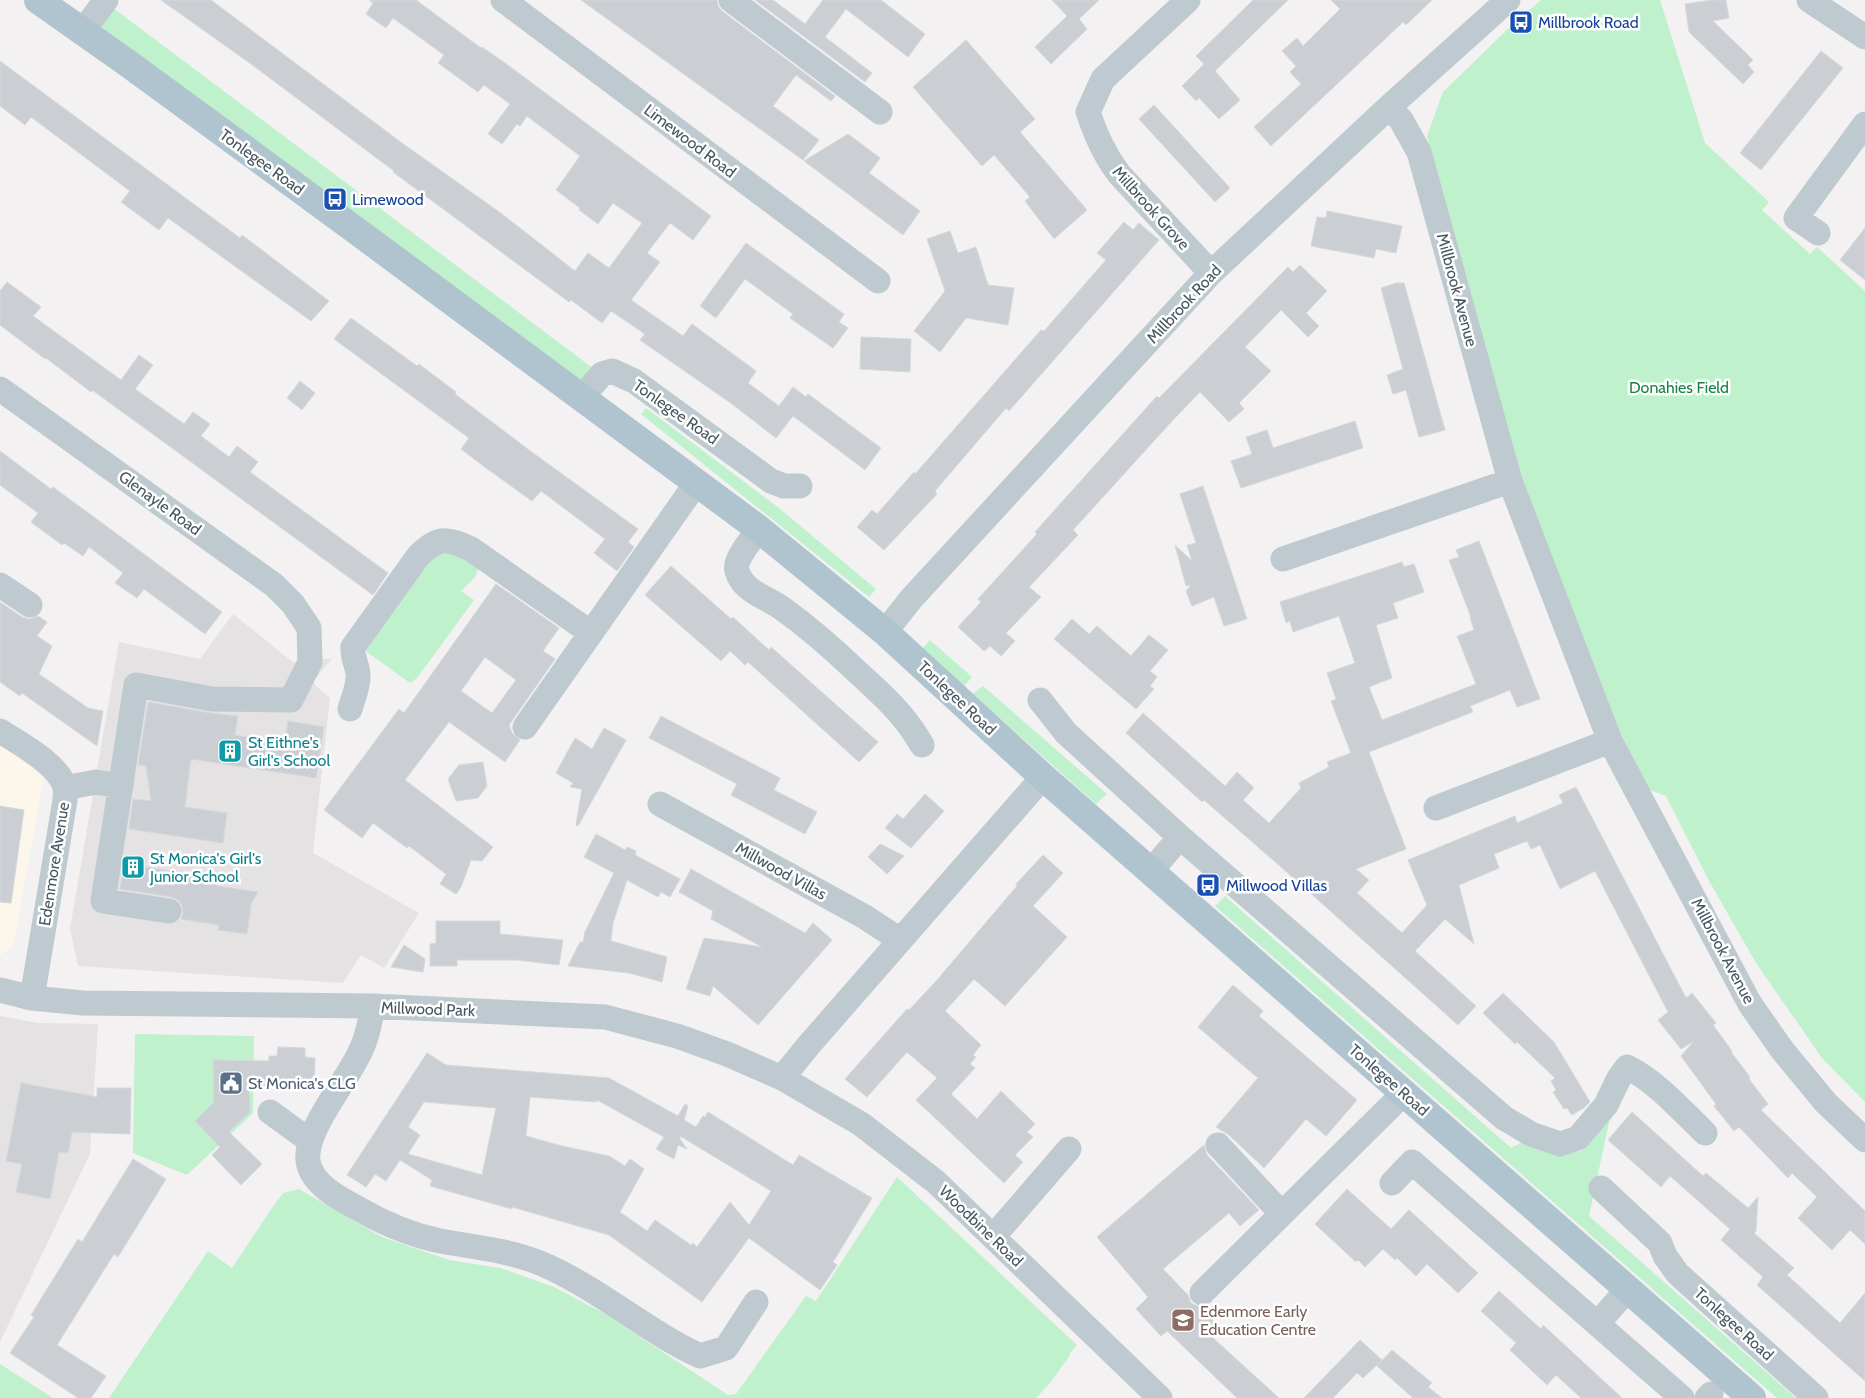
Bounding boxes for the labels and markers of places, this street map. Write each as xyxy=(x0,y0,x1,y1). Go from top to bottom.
bus stop icon: Millbrook Road xyxy=(1508,9,1534,35)
place label: Millbrook Road xyxy=(1538,13,1639,32)
bus stop icon: Limewood xyxy=(322,186,348,212)
place label: Limewood xyxy=(352,190,424,209)
place label: St Eithne's Girl's School xyxy=(248,733,330,770)
building icon: St Eithne's Girl's School xyxy=(217,738,243,764)
place label: St Monica's Girl's Junior School xyxy=(149,849,262,886)
building icon: St Monica's Girl's Junior School xyxy=(120,854,146,880)
bus stop icon: Millwood Villas xyxy=(1195,872,1221,898)
place label: Millwood Villas xyxy=(1226,876,1327,895)
public building icon: St Monica's CLG xyxy=(218,1070,244,1096)
place label: St Monica's CLG xyxy=(248,1074,356,1093)
place label: Edenmore Early Education Centre xyxy=(1200,1302,1316,1339)
school or university icon: Edenmore Early Education Centre xyxy=(1170,1307,1196,1333)

